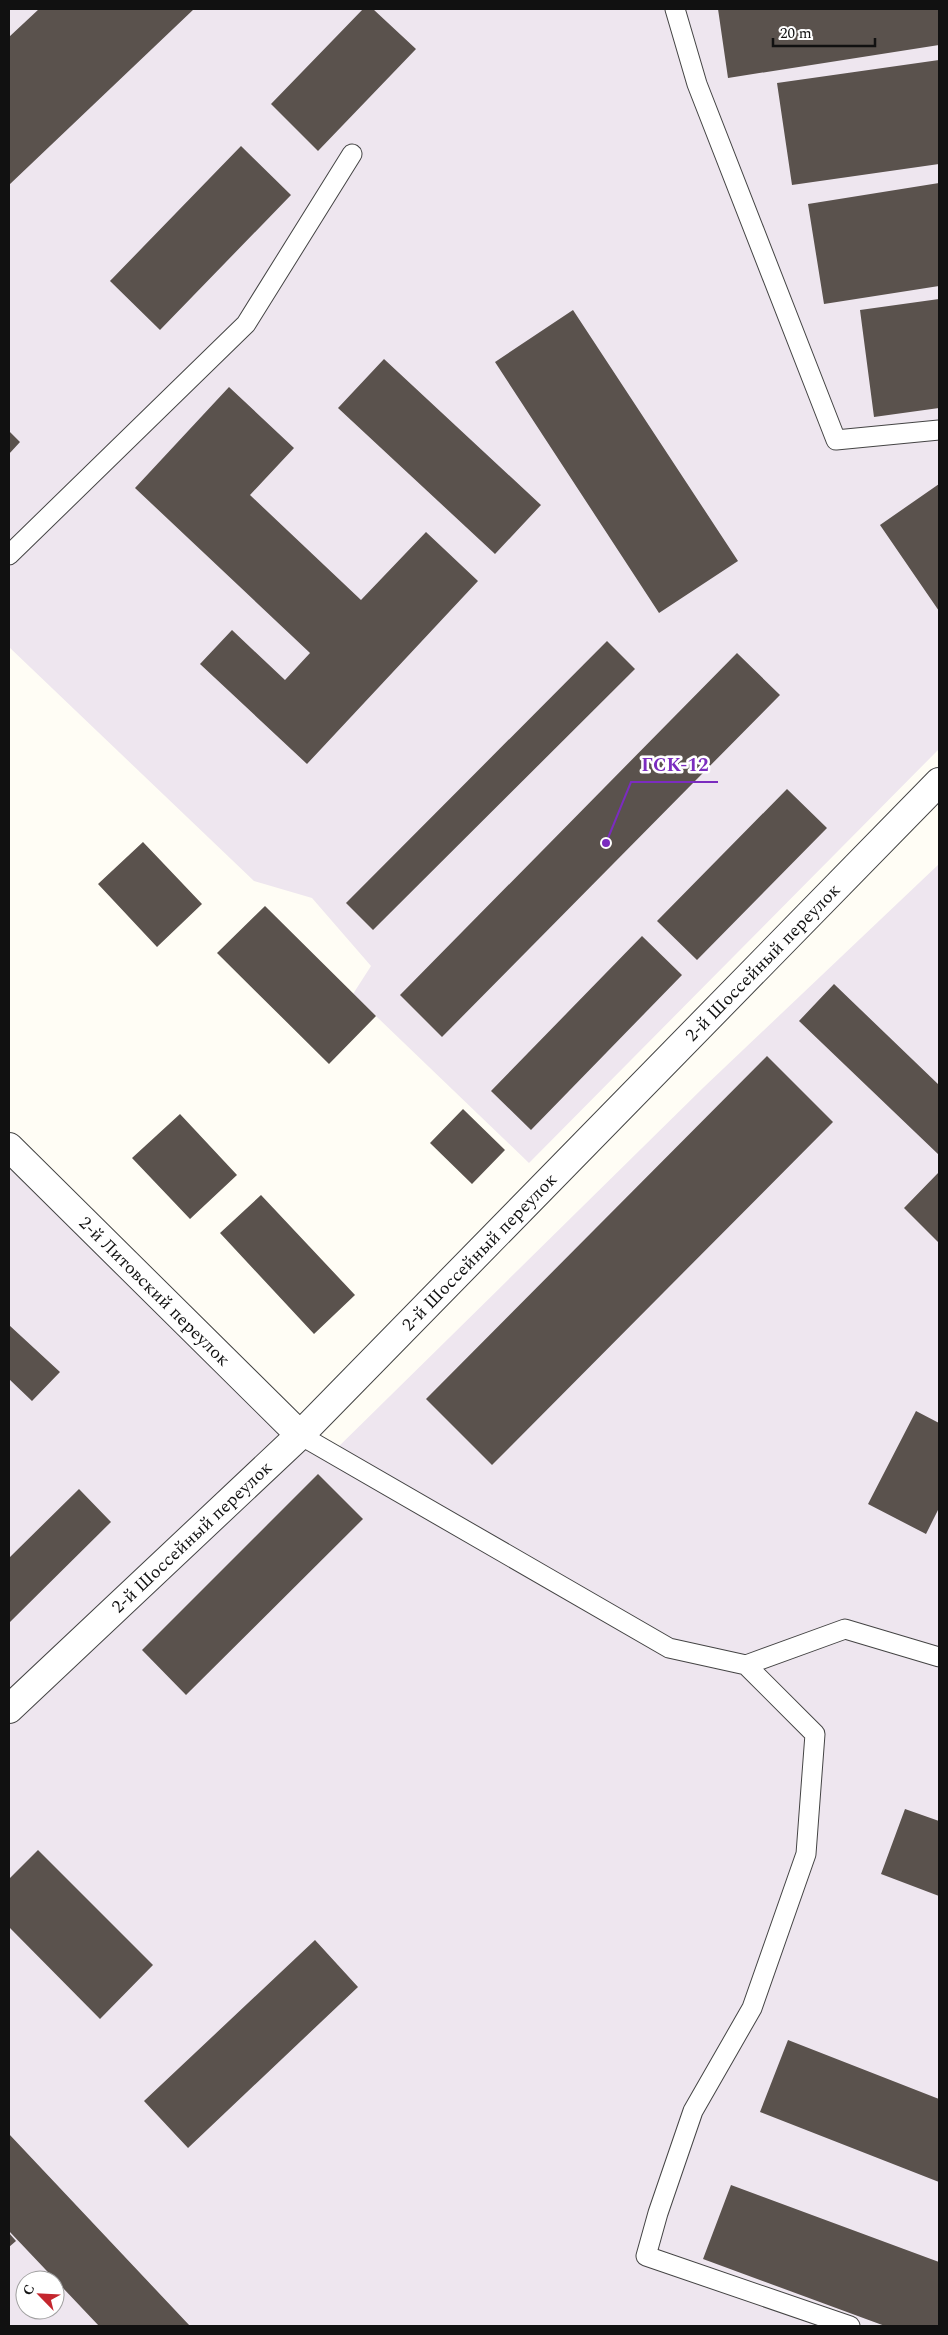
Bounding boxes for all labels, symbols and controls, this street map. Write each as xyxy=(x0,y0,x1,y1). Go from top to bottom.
scale bar xyxy=(773,15,876,47)
text: 20 m xyxy=(780,22,812,45)
callout: ГСК-12 xyxy=(631,748,718,782)
text: ГСК-12 xyxy=(641,751,709,780)
street label: 2-й Шоссейный переулок xyxy=(679,877,846,1048)
street label: 2-й Шоссейный переулок xyxy=(395,1166,563,1337)
street label: 2-й Литовский переулок xyxy=(73,1210,237,1372)
street label: 2-й Шоссейный переулок xyxy=(105,1454,278,1620)
north arrow xyxy=(15,2270,65,2320)
text: С xyxy=(17,2281,40,2299)

